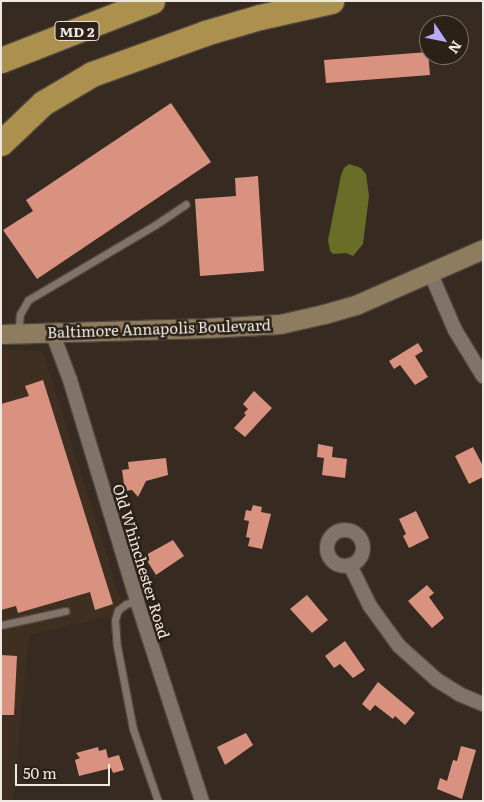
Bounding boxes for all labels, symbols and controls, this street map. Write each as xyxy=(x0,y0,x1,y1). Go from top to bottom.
north arrow xyxy=(419,15,469,65)
road number: MD 2 xyxy=(53,20,101,42)
text: N xyxy=(444,37,467,58)
street label: Baltimore Annapolis Boulevard xyxy=(47,315,271,341)
street label: Old Whinchester Road xyxy=(110,481,174,641)
scale bar xyxy=(18,754,112,786)
text: 50 m xyxy=(23,761,57,784)

